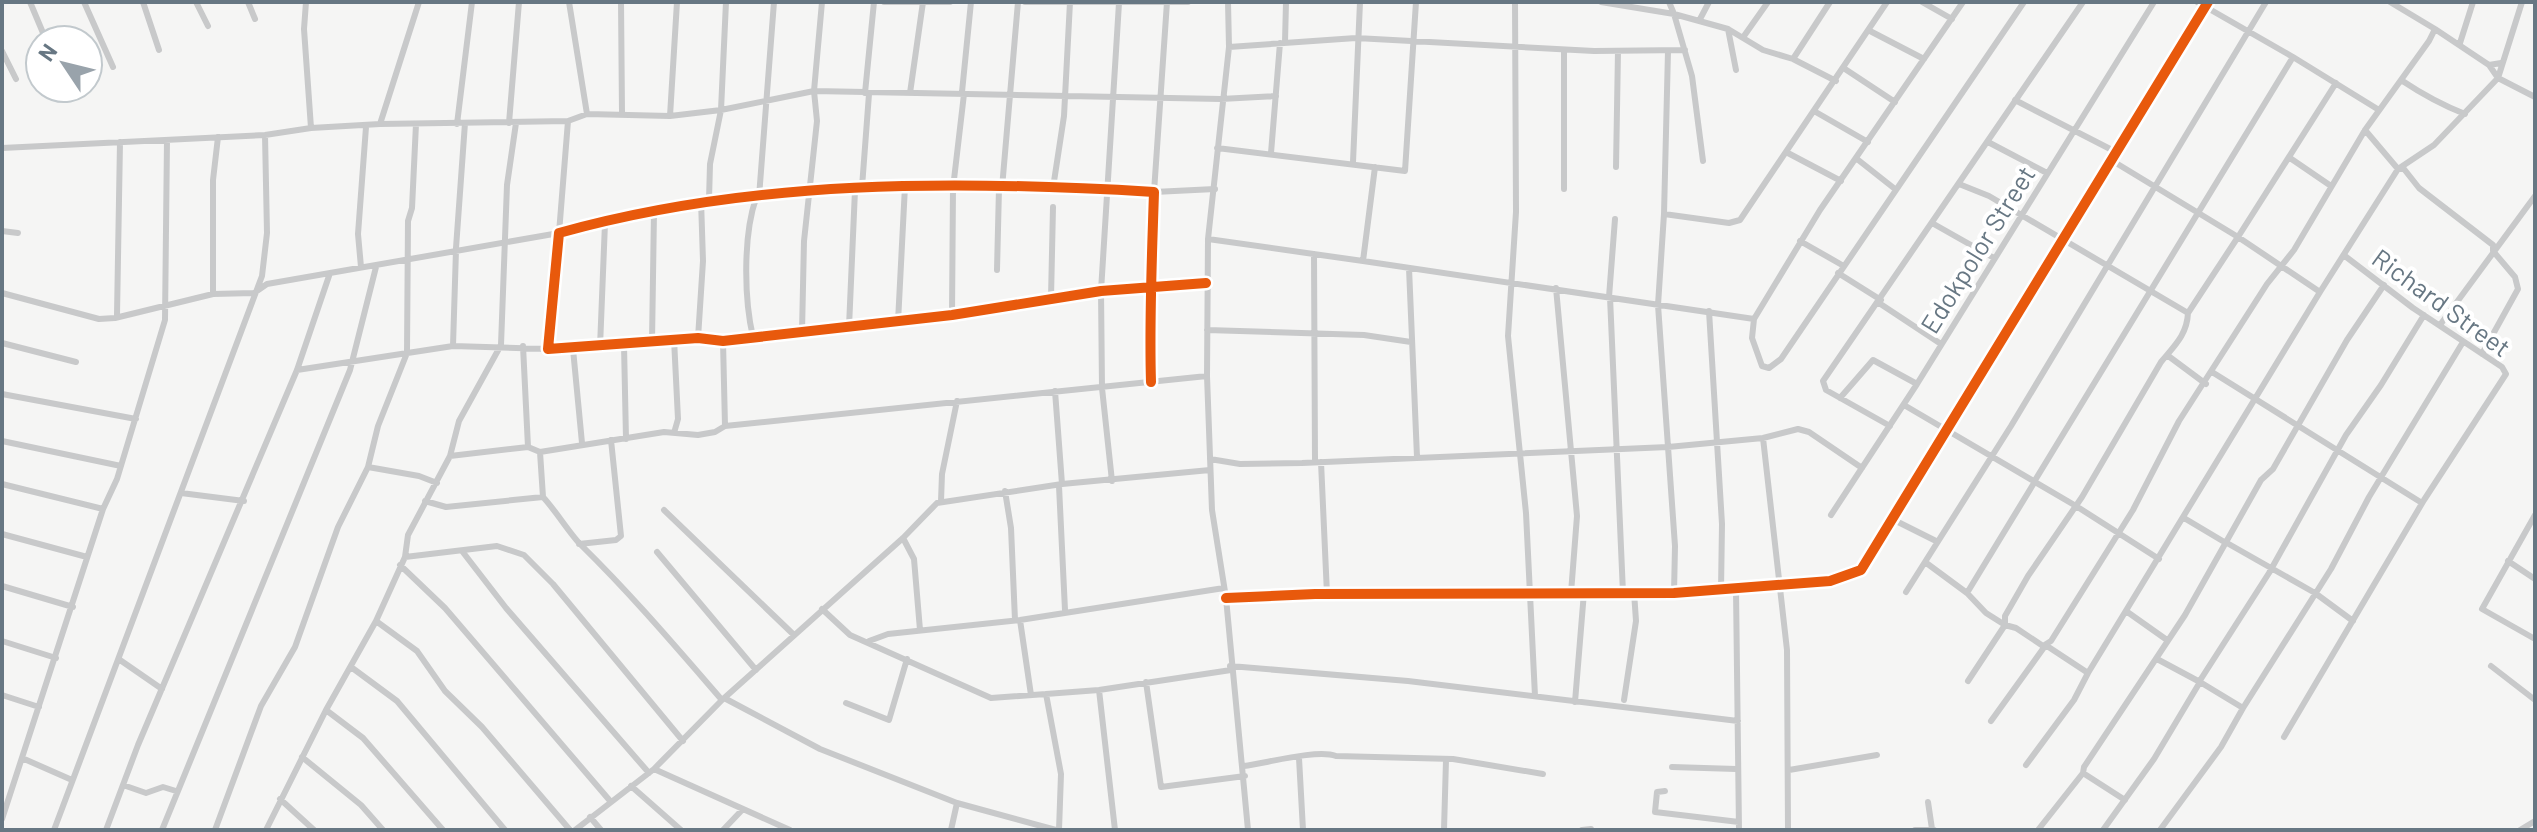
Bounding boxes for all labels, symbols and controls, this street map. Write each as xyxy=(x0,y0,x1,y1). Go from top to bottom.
north arrow xyxy=(24,24,104,104)
text: N xyxy=(32,39,62,65)
street label: Edokpolor Street xyxy=(1913,160,2041,338)
street label: Richard Street xyxy=(2367,242,2517,362)

